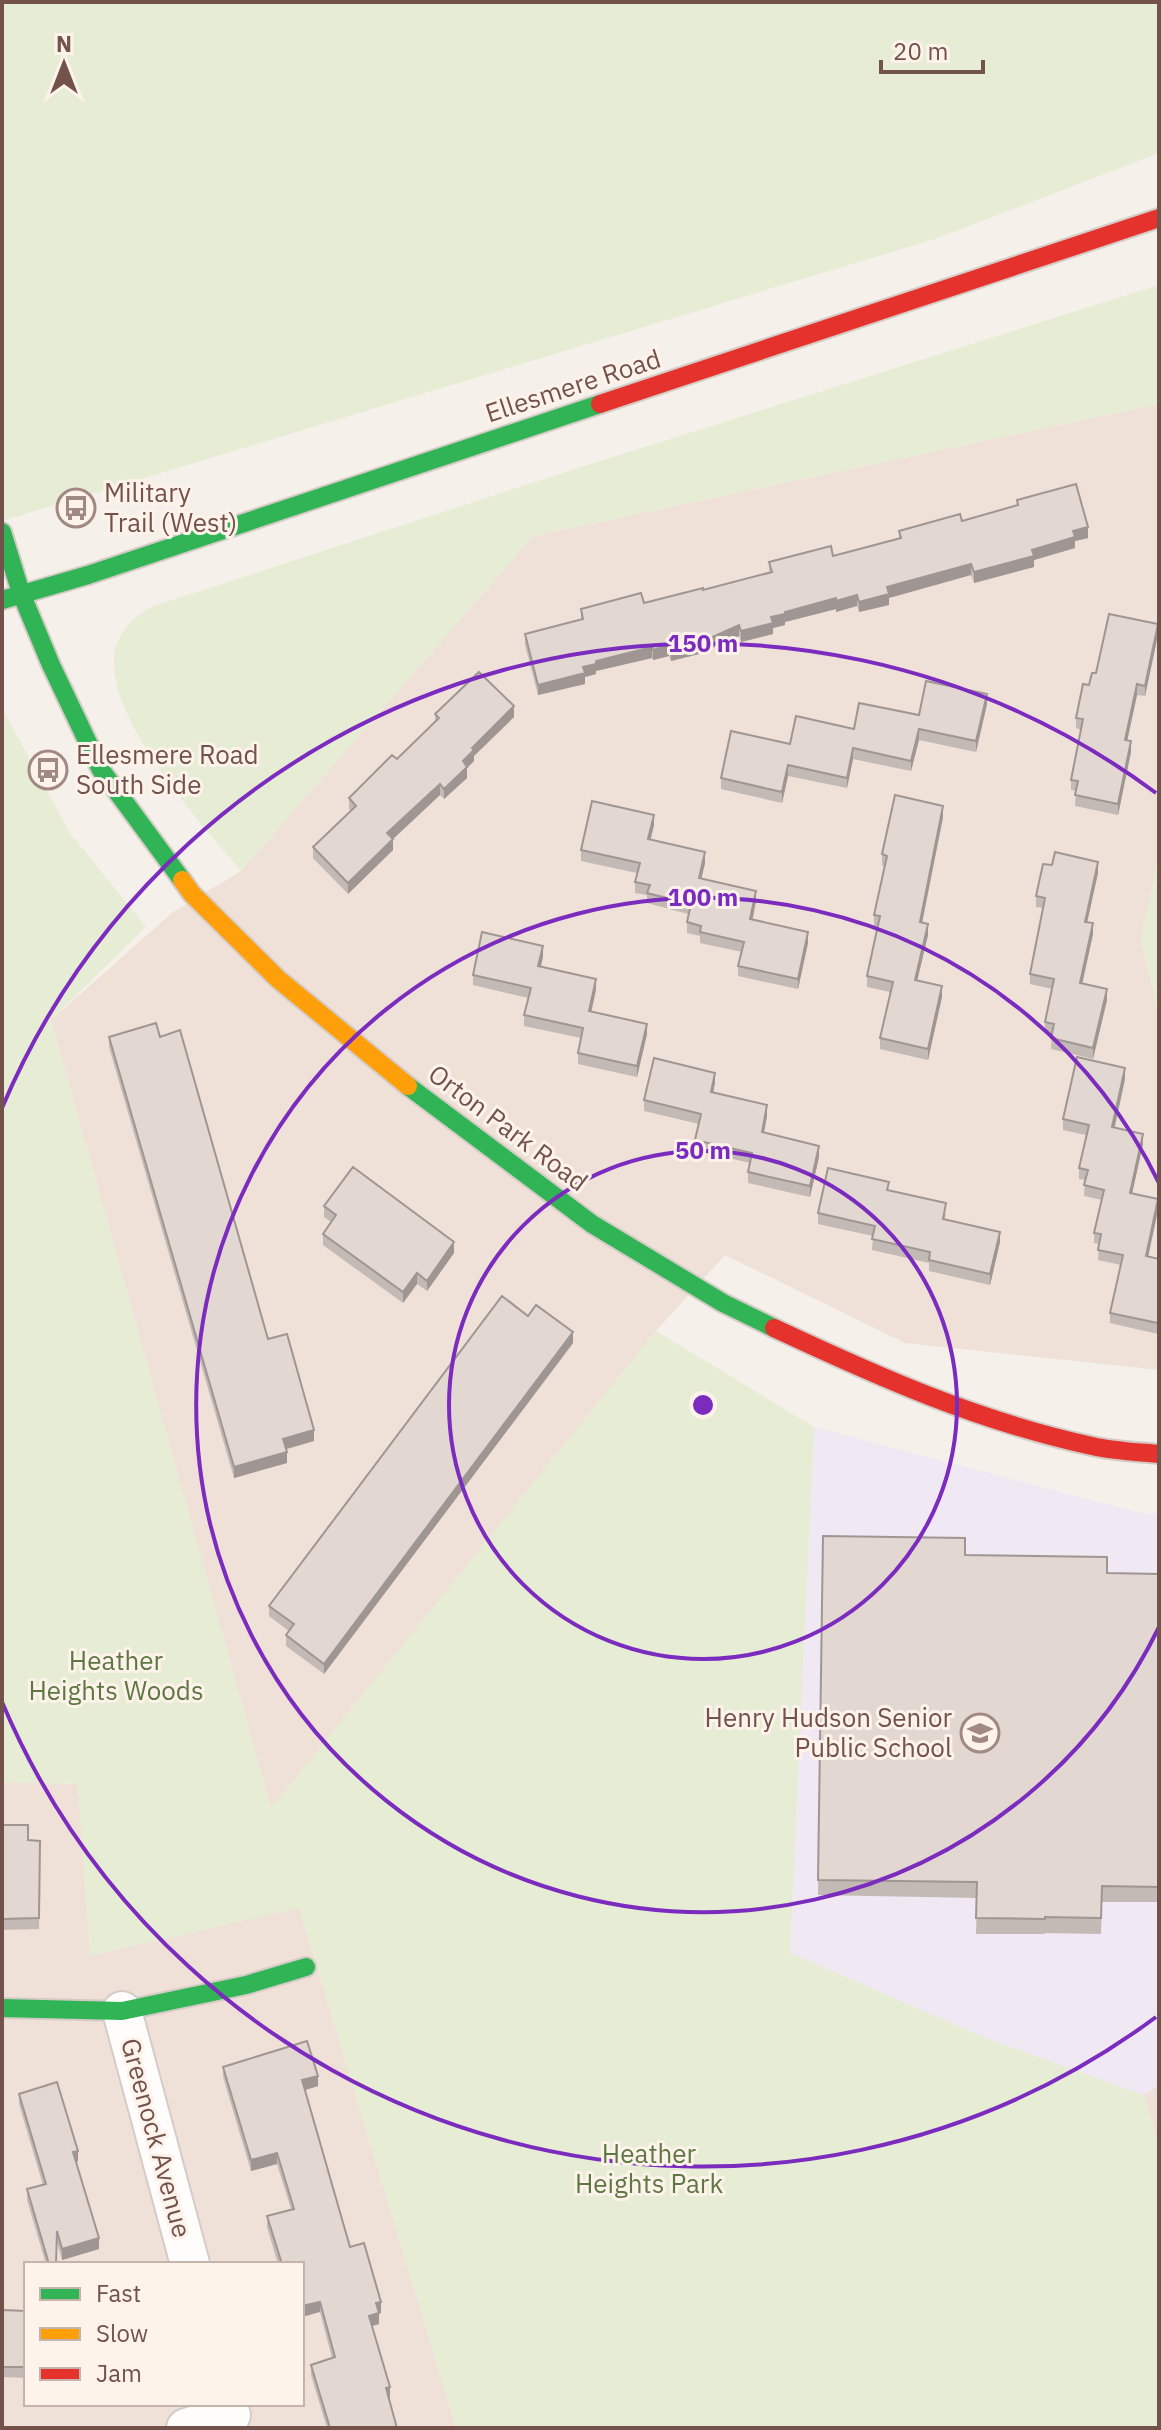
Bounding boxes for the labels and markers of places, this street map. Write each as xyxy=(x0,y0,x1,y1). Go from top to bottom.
place label: Military Trail (West) xyxy=(104,475,237,539)
bus stop icon: Military Trail (West) xyxy=(55,487,97,529)
place label: Ellesmere Road South Side xyxy=(76,737,259,801)
bus stop icon: Ellesmere Road South Side xyxy=(27,749,69,791)
centre of rings xyxy=(689,1391,717,1419)
place label: Henry Hudson Senior Public School xyxy=(705,1700,952,1764)
school or university icon: Henry Hudson Senior Public School xyxy=(959,1712,1001,1754)

